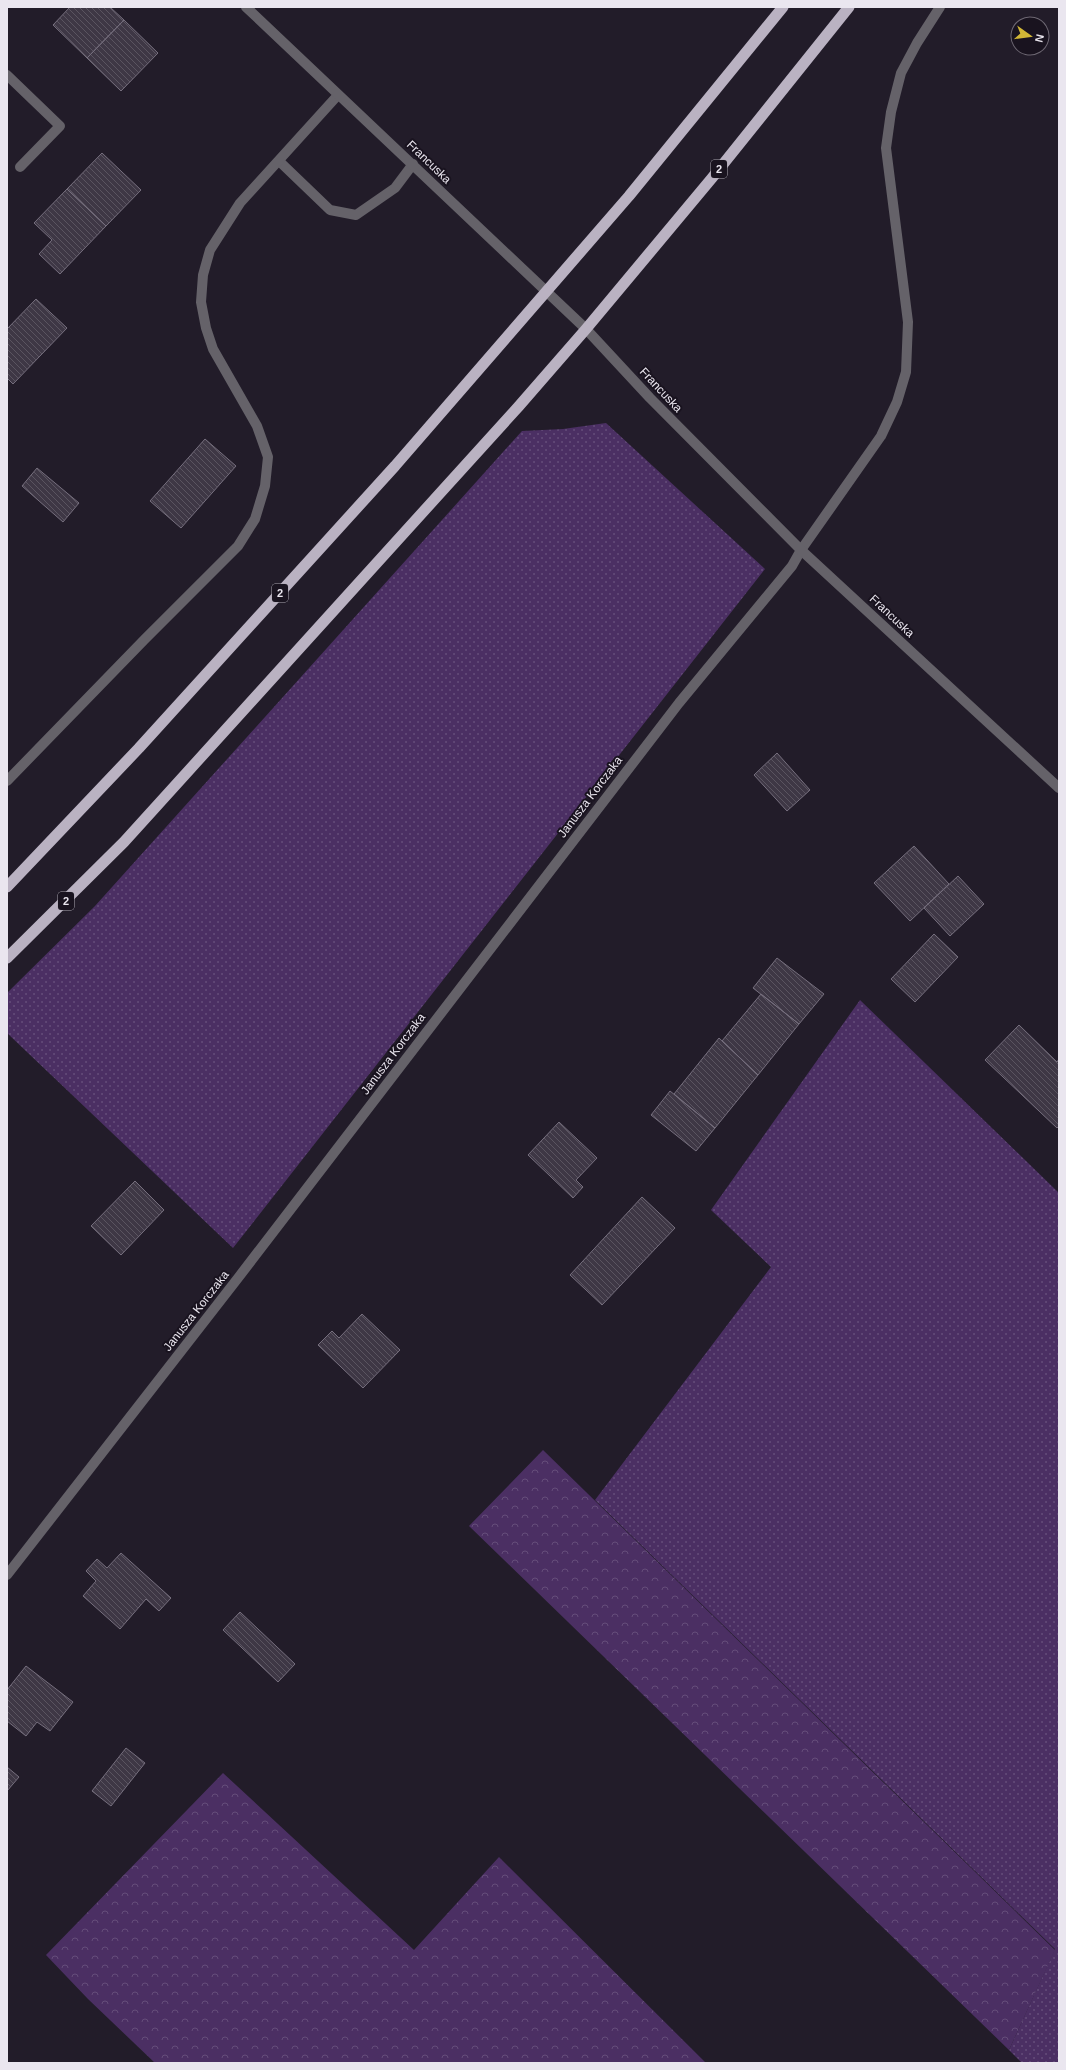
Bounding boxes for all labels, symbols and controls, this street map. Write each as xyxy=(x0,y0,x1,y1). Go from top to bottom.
north arrow xyxy=(1010,16,1050,56)
text: N xyxy=(1033,33,1046,44)
street label: Francuska xyxy=(404,138,454,187)
road number: 2 xyxy=(711,160,727,178)
street label: Francuska xyxy=(637,365,685,415)
road number: 2 xyxy=(272,584,288,602)
street label: Francuska xyxy=(867,592,917,640)
street label: Janusza Korczaka xyxy=(555,753,625,840)
road number: 2 xyxy=(58,892,74,910)
street label: Janusza Korczaka xyxy=(358,1010,428,1097)
street label: Janusza Korczaka xyxy=(160,1268,232,1354)

